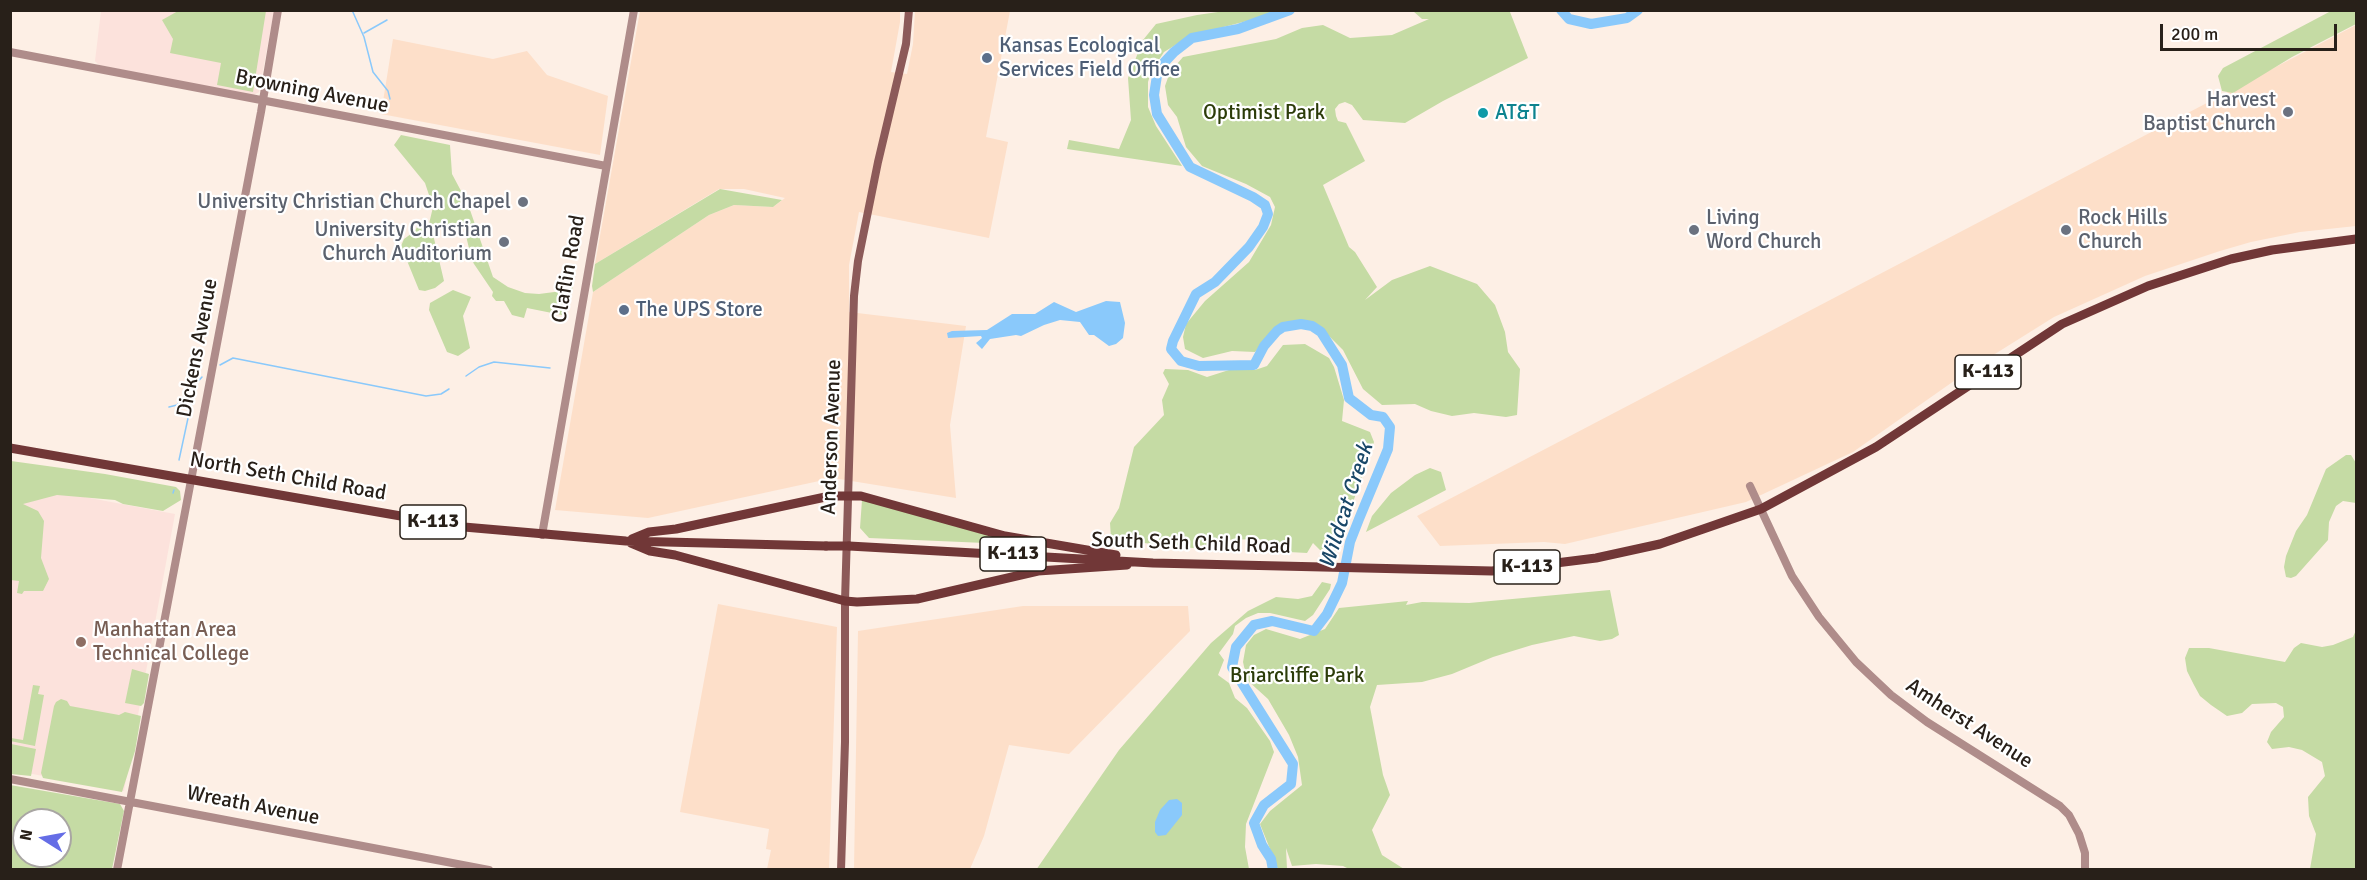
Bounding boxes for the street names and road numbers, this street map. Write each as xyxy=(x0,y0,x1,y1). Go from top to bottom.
street label: Browning Avenue xyxy=(233,65,391,119)
street label: Claflin Road xyxy=(547,213,591,325)
street label: Dickens Avenue xyxy=(172,276,224,420)
road number: K-113 xyxy=(1955,355,2021,389)
street label: Anderson Avenue xyxy=(817,359,847,515)
street label: North Seth Child Road xyxy=(188,447,388,507)
road number: K-113 xyxy=(400,505,466,539)
street label: South Seth Child Road xyxy=(1091,528,1291,560)
road number: K-113 xyxy=(980,537,1046,571)
road number: K-113 xyxy=(1494,550,1560,584)
street label: Amherst Avenue xyxy=(1901,674,2037,774)
street label: Wreath Avenue xyxy=(184,781,322,831)

